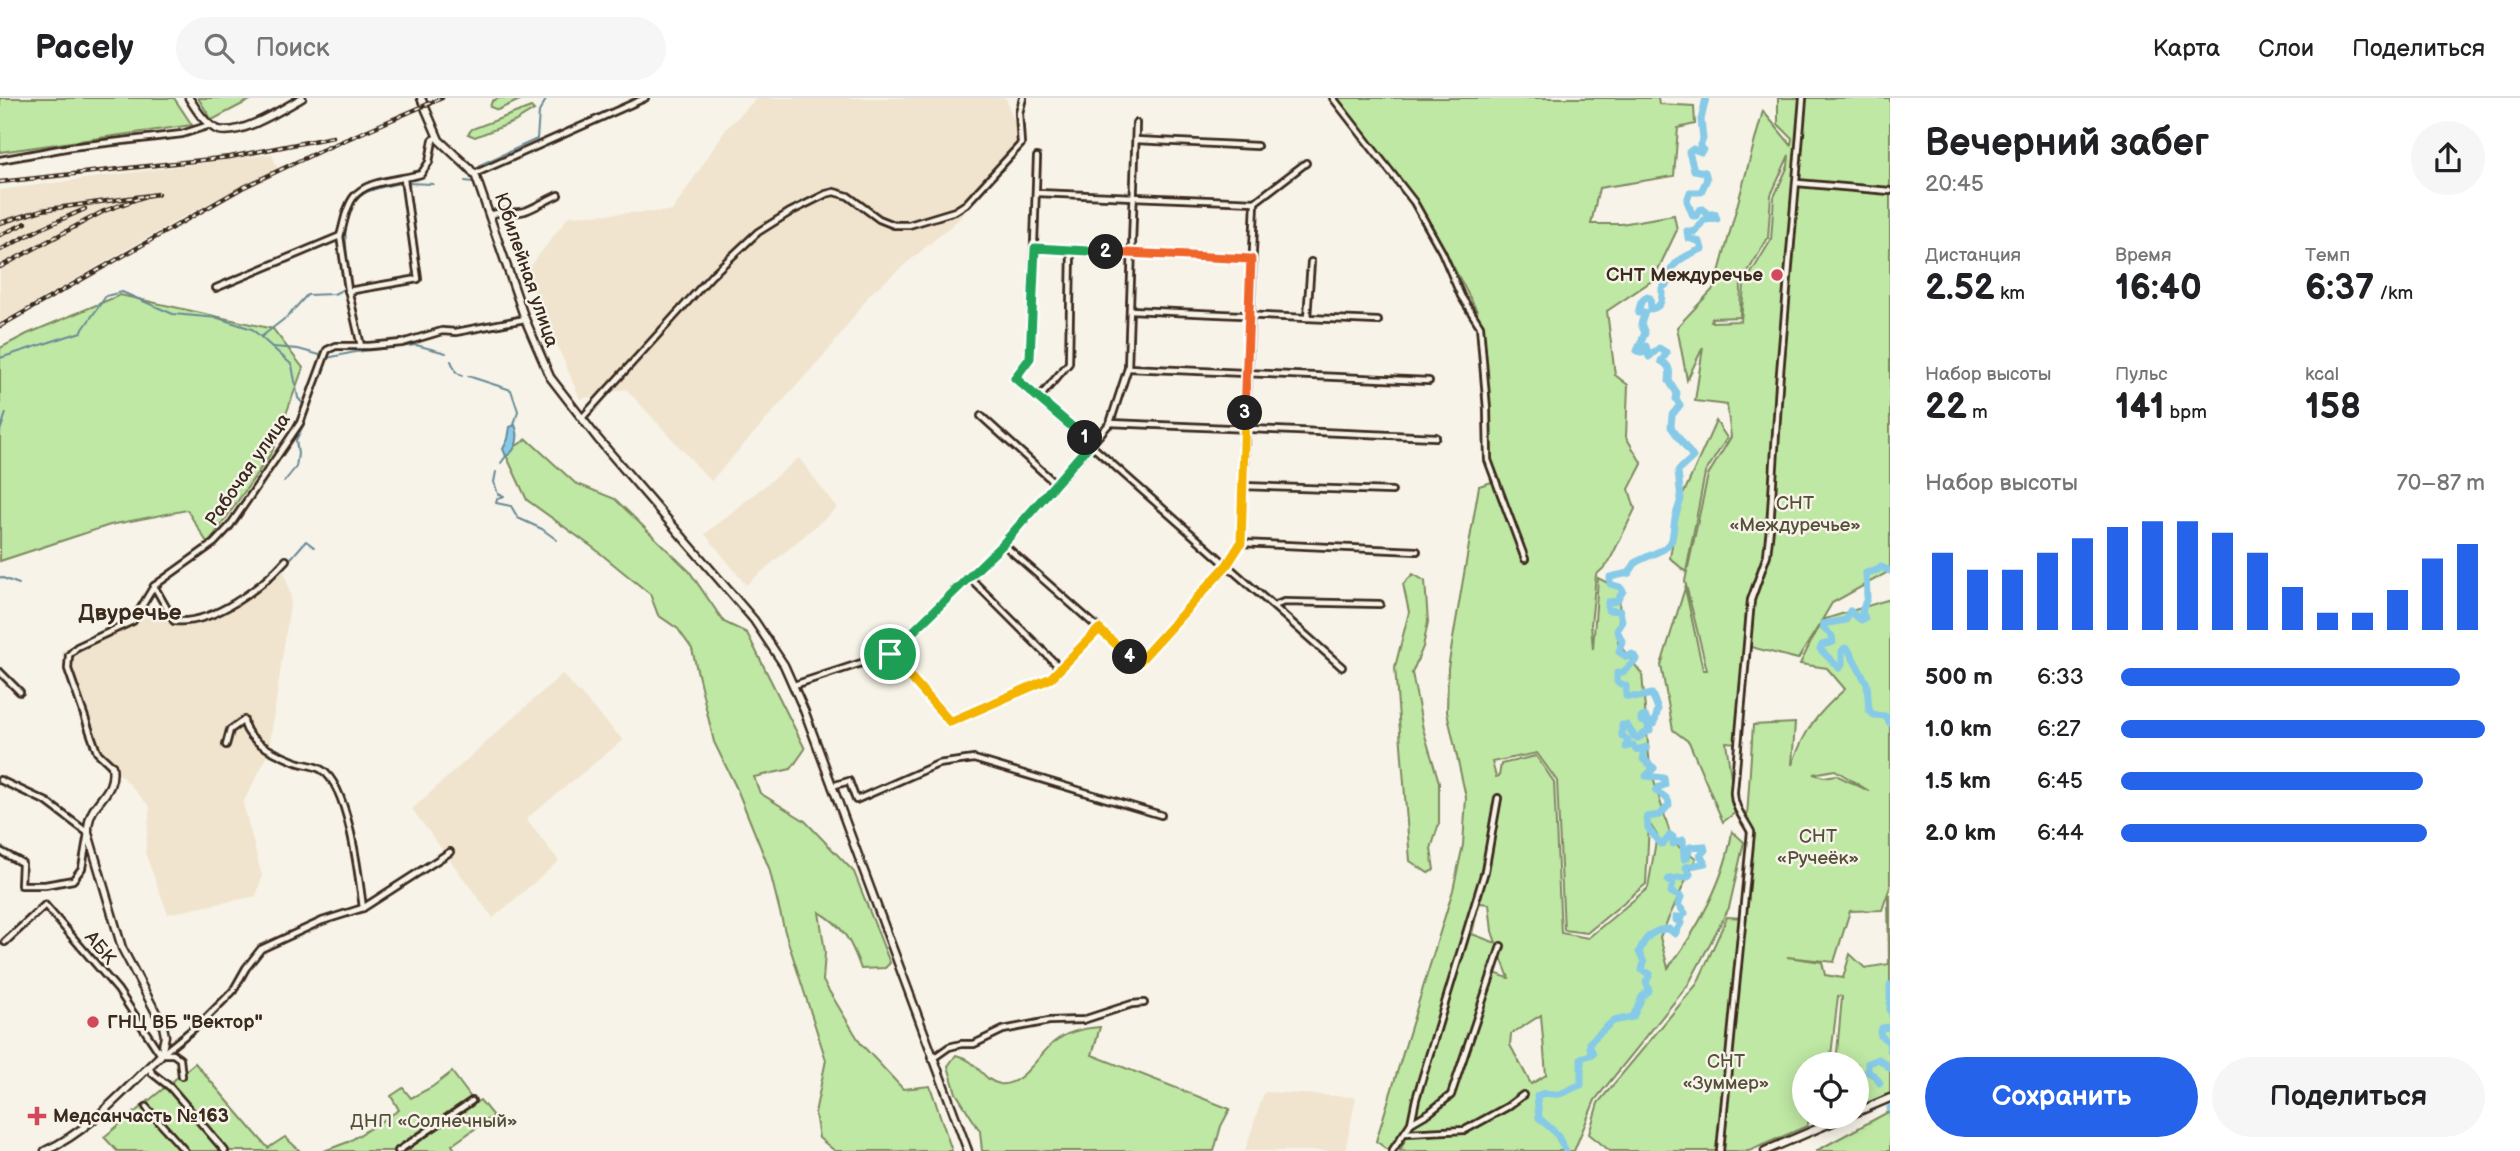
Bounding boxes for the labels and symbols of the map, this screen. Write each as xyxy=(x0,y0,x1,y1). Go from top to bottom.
street label: Юбилейная улица xyxy=(489,190,563,350)
pin: 2 xyxy=(1088,234,1124,270)
place label: СНТ Междуречье xyxy=(1606,264,1763,287)
marker: СНТ Междуречье xyxy=(1769,267,1785,283)
pin: 3 xyxy=(1228,396,1262,430)
street label: Рабочая улица xyxy=(200,409,296,531)
pin: 1 xyxy=(1068,420,1102,456)
park label: СНТ «Междуречье» xyxy=(1729,492,1861,537)
district label: Двуречье xyxy=(78,599,182,627)
pin xyxy=(860,624,920,684)
pin: 4 xyxy=(1112,640,1148,674)
park label: СНТ «Ручеёк» xyxy=(1777,825,1859,870)
street label: АБК xyxy=(79,926,121,970)
place label: ГНЦ ВБ "Вектор" xyxy=(107,1011,263,1034)
marker: ГНЦ ВБ "Вектор" xyxy=(85,1014,101,1030)
park label: СНТ «Зуммер» xyxy=(1683,1050,1769,1095)
place label: Медсанчасть №163 xyxy=(53,1105,229,1128)
marker: Медсанчасть №163 xyxy=(27,1106,47,1126)
park label: ДНП «Солнечный» xyxy=(350,1110,518,1133)

